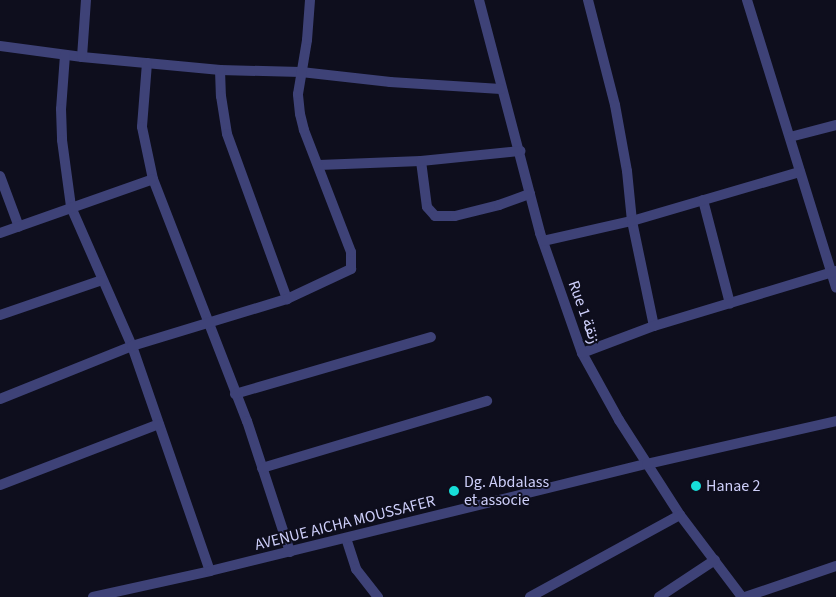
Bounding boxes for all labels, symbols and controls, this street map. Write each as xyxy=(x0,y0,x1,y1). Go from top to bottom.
street label: Rue 1 زنقة xyxy=(564,278,604,346)
place label: Dg. Abdalass et associe xyxy=(464,472,549,510)
place label: Hanae 2 xyxy=(706,476,760,496)
marker: Hanae 2 xyxy=(690,480,702,492)
marker: Dg. Abdalass et associe xyxy=(448,485,460,497)
street label: AVENUE AICHA MOUSSAFER xyxy=(253,491,437,555)

